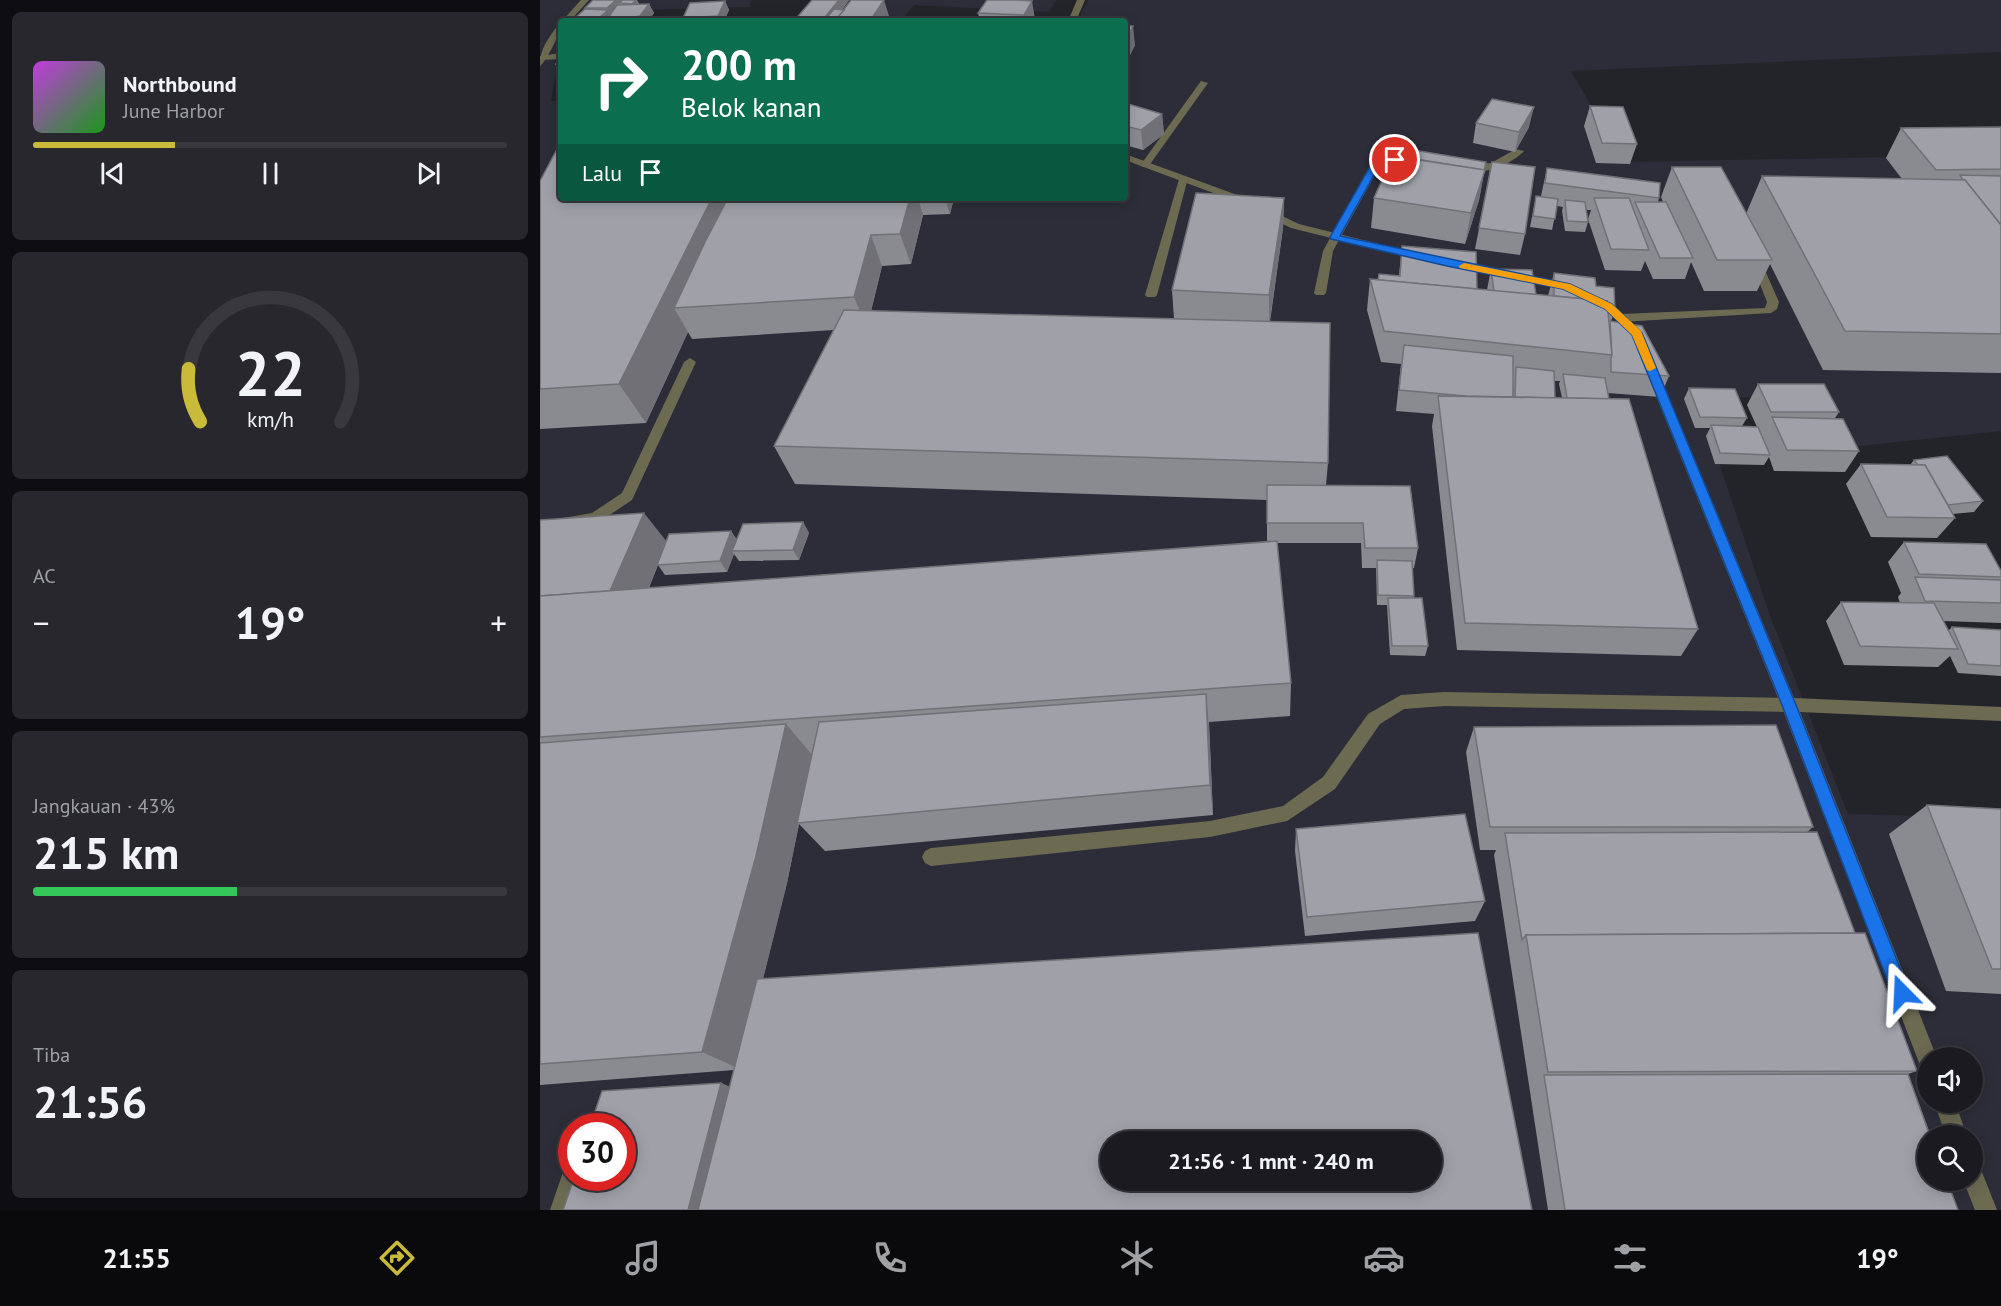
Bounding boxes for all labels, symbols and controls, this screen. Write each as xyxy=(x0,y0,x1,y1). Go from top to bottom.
text: 200 m xyxy=(681,37,797,92)
icon: right xyxy=(582,42,660,120)
text: Northbound xyxy=(123,70,237,98)
text: Belok kanan xyxy=(681,90,821,124)
text: June Harbor xyxy=(123,98,225,124)
pin xyxy=(1369,134,1420,185)
icon: arrive xyxy=(1378,143,1411,176)
icon: arrive xyxy=(634,156,667,189)
icon: previous xyxy=(96,157,129,190)
icon: pause xyxy=(254,157,287,190)
icon: next xyxy=(412,157,445,190)
text: Lalu xyxy=(582,159,622,187)
text: 22 xyxy=(235,333,305,414)
text: km/h xyxy=(246,406,293,434)
text: AC xyxy=(33,563,56,589)
text: 19° xyxy=(235,593,305,651)
text: − xyxy=(33,601,50,644)
text: + xyxy=(490,601,507,644)
text: Jangkauan · 43% xyxy=(33,793,175,819)
text: 215 km xyxy=(33,823,179,881)
position arrow xyxy=(1870,961,1934,1025)
text: Tiba xyxy=(33,1042,70,1068)
map controls xyxy=(1917,1047,1983,1191)
button: sound xyxy=(1917,1047,1983,1113)
text: 21:56 xyxy=(33,1072,147,1130)
speed limit sign: 30 xyxy=(558,1113,636,1191)
button: search xyxy=(1917,1125,1983,1191)
text: 21:56 · 1 mnt · 240 m xyxy=(1168,1147,1374,1175)
icon: directions xyxy=(376,1237,418,1279)
icon: music xyxy=(622,1237,664,1279)
icon: phone xyxy=(869,1237,911,1279)
icon: climate xyxy=(1116,1237,1158,1279)
icon: car xyxy=(1363,1237,1405,1279)
icon: filters xyxy=(1609,1237,1651,1279)
text: 21:55 xyxy=(102,1241,171,1275)
text: 19° xyxy=(1856,1241,1899,1275)

